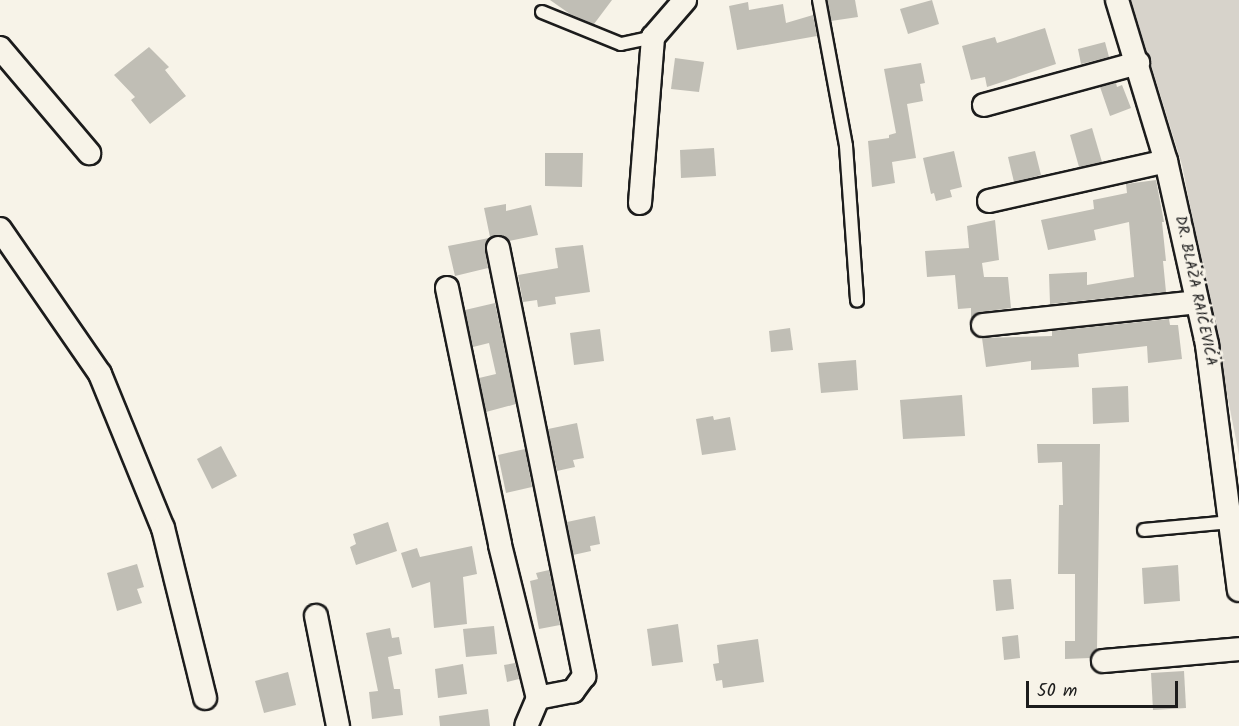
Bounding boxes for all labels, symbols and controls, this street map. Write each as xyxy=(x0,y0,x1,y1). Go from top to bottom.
street label: DR. BLAŽA RAIČEVIĆA xyxy=(1170,214,1220,368)
scale bar xyxy=(1029,669,1180,707)
text: 50 m xyxy=(1037,677,1077,706)

